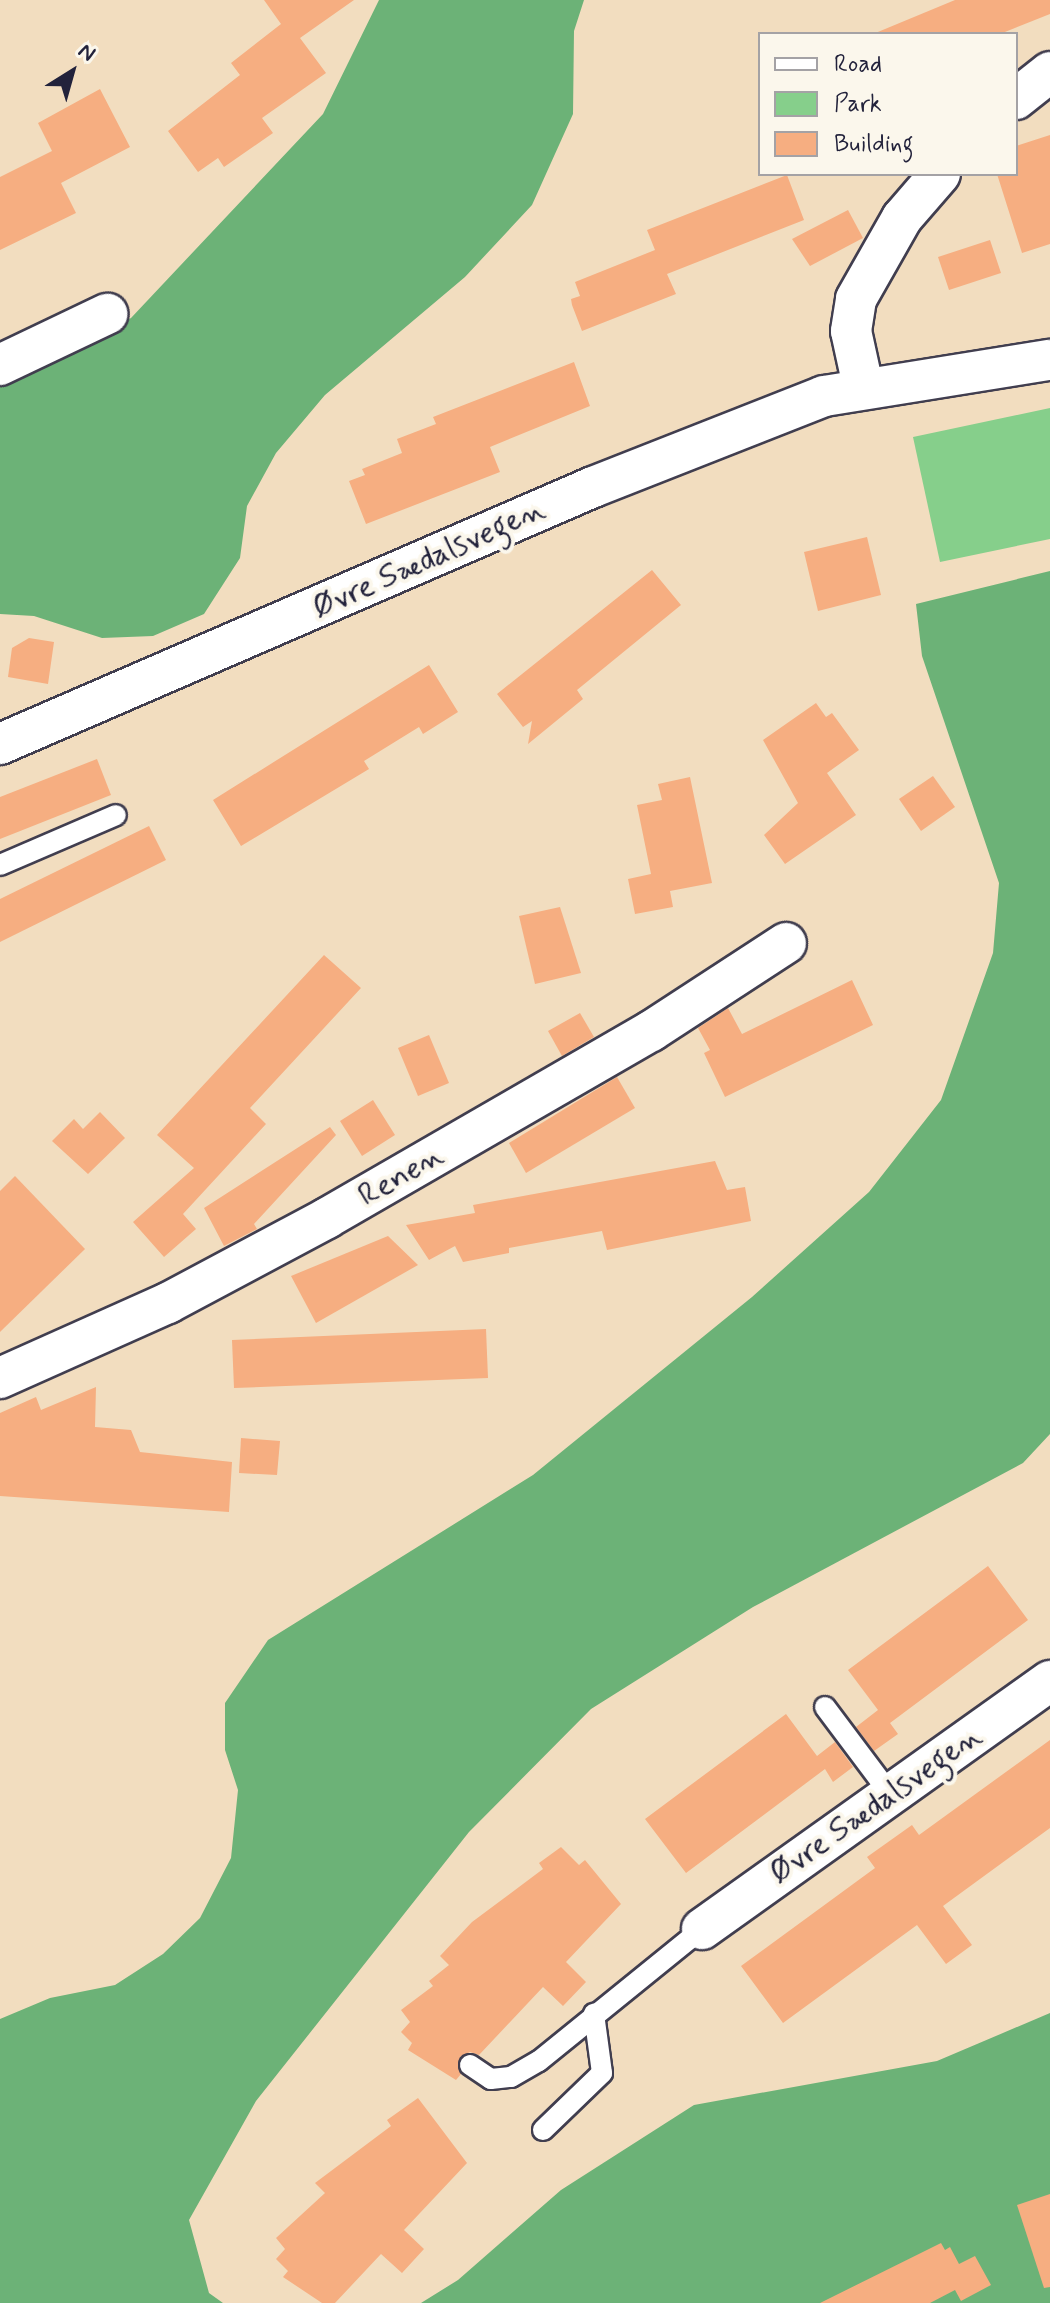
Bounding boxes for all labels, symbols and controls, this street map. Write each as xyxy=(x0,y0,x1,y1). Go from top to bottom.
north arrow xyxy=(32,32,112,112)
legend xyxy=(758,32,1018,176)
text: N xyxy=(72,37,101,68)
text: Road xyxy=(834,49,882,80)
text: Park xyxy=(834,89,882,120)
text: Building xyxy=(834,129,914,160)
street label: Øvre Sædalsvegen xyxy=(307,491,551,627)
street label: Renen xyxy=(352,1136,450,1216)
street label: Øvre Sædalsvegen xyxy=(763,1718,989,1892)

